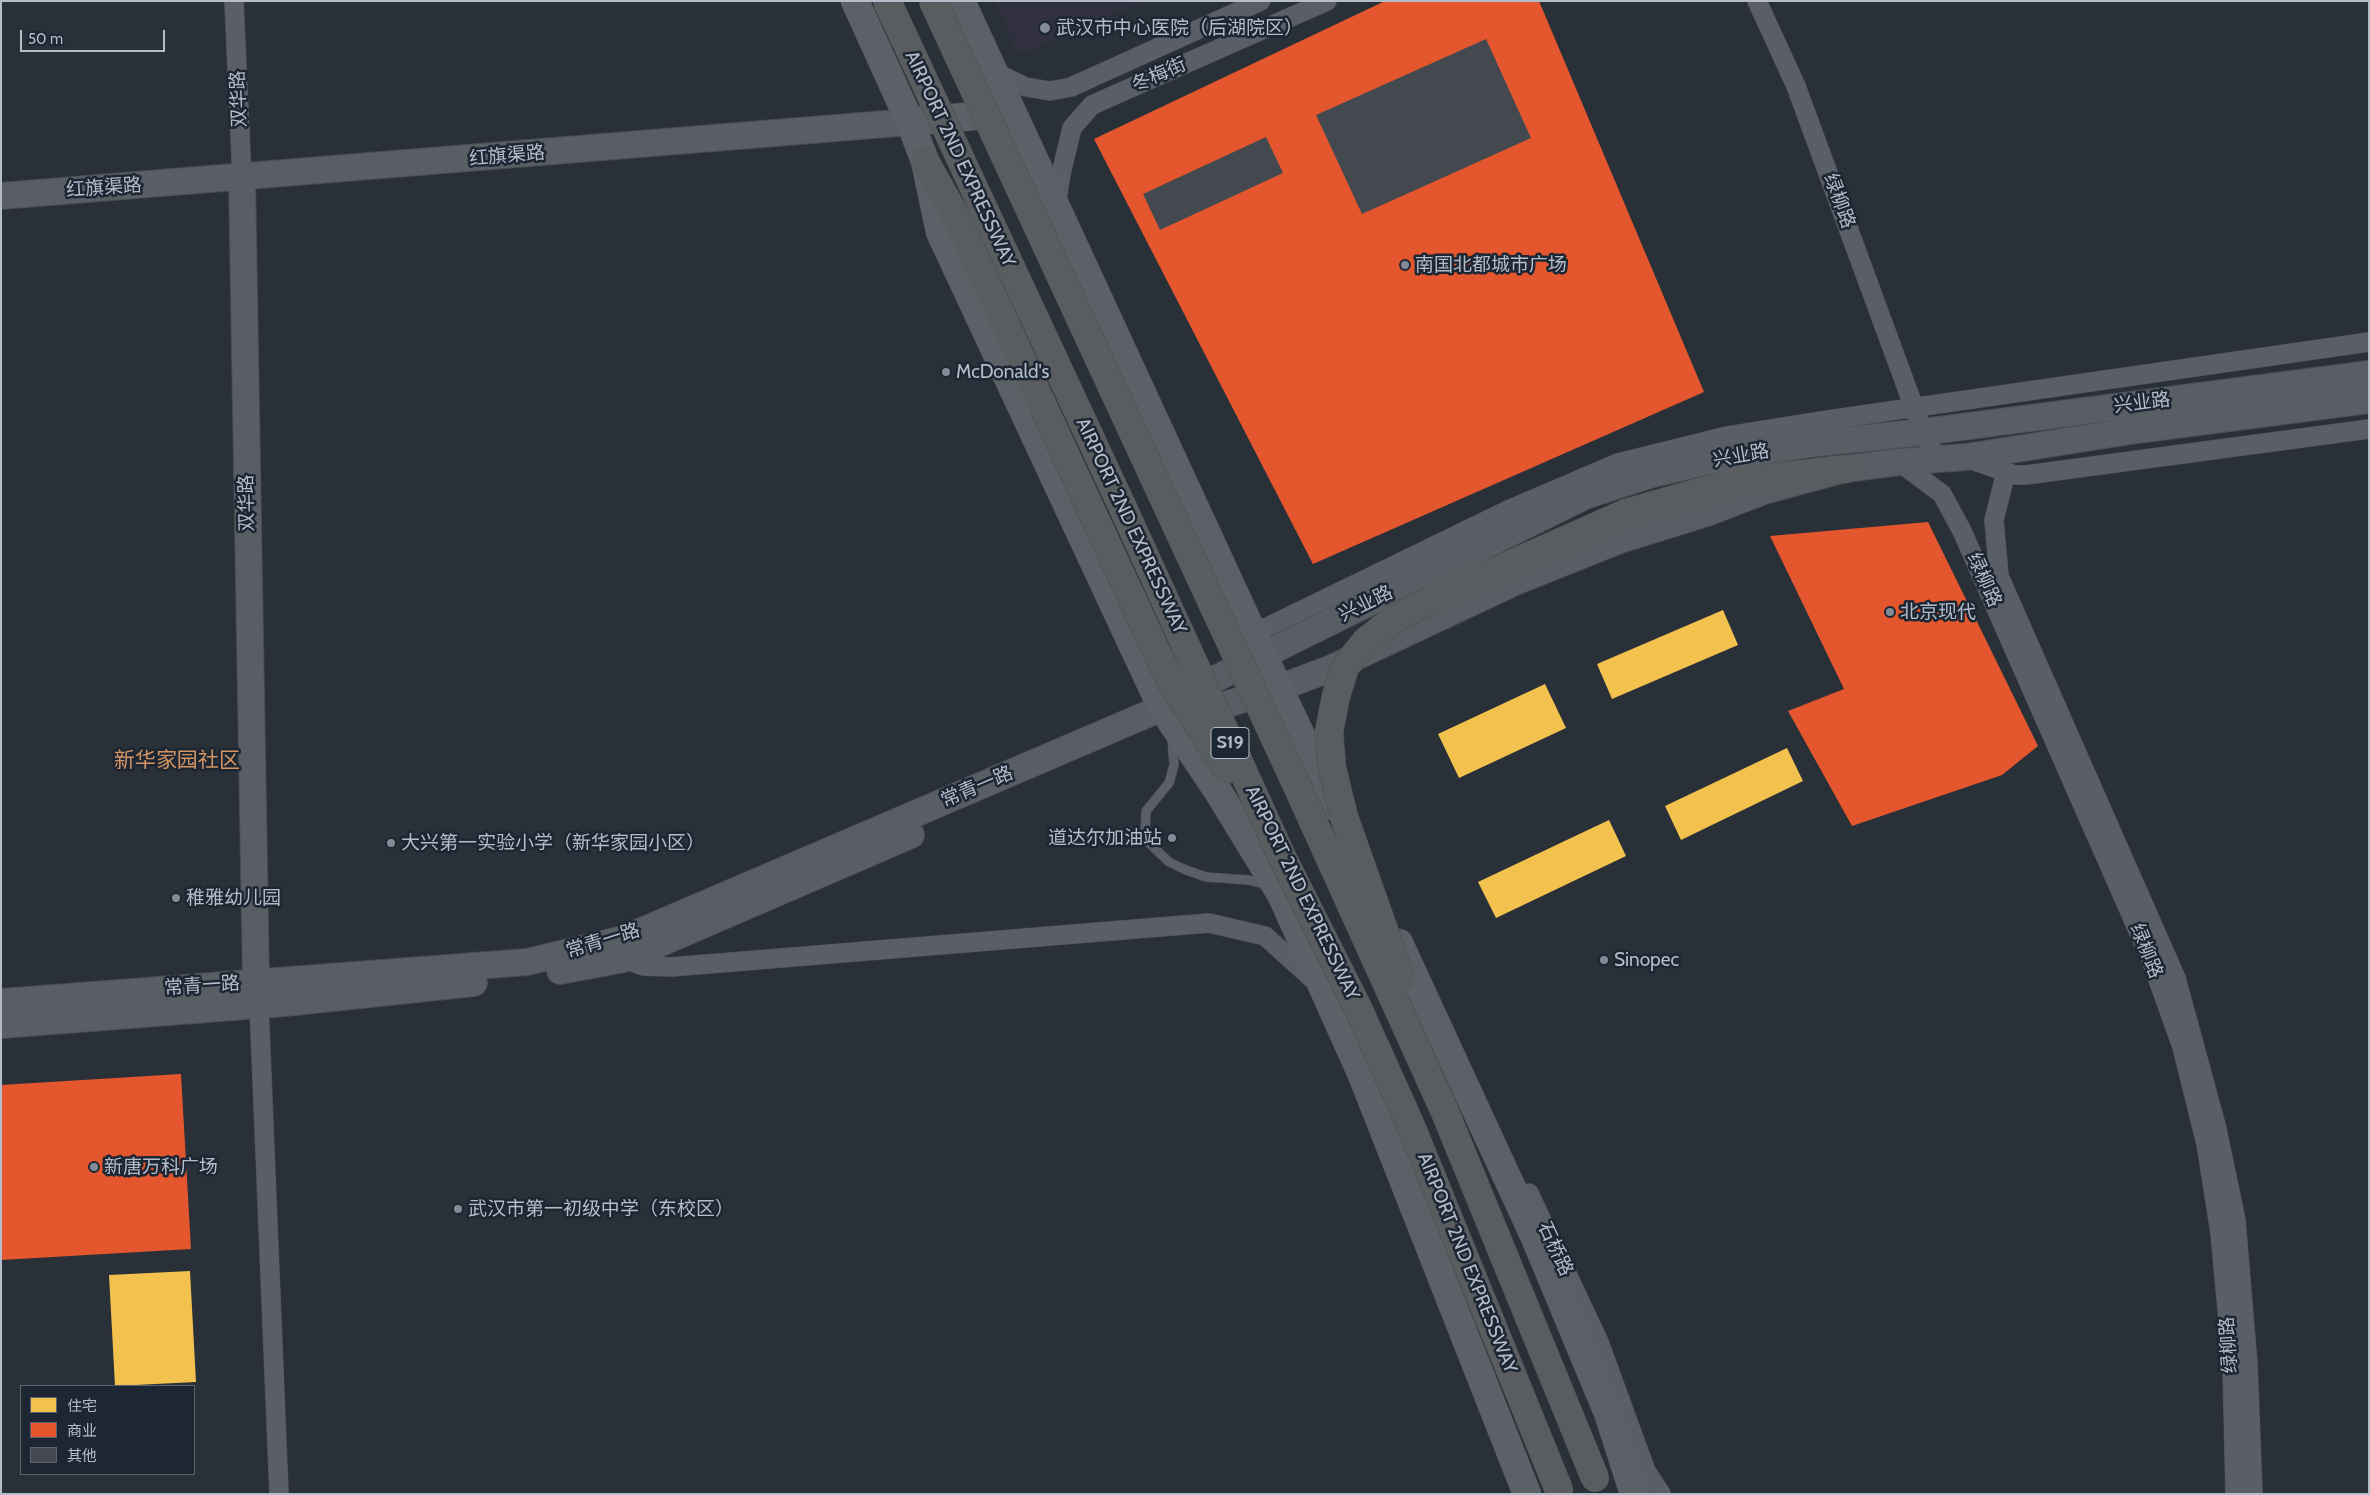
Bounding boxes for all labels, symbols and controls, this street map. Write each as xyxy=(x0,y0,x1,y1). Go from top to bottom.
place label: 武汉市中心医院（后湖院区） xyxy=(1056,17,1303,39)
scale bar xyxy=(22,20,168,52)
marker: 武汉市中心医院（后湖院区） xyxy=(1038,21,1052,35)
text: 50 m xyxy=(28,30,63,48)
street label: AIRPORT 2ND EXPRESSWAY xyxy=(900,47,1020,271)
street label: 冬梅街 xyxy=(1128,53,1190,97)
street label: 双华路 xyxy=(227,70,251,128)
street label: 红旗渠路 xyxy=(468,141,546,171)
street label: 绿柳路 xyxy=(1819,170,1859,232)
street label: 红旗渠路 xyxy=(65,174,143,202)
place label: 南国北都城市广场 xyxy=(1415,254,1567,276)
marker: 南国北都城市广场 xyxy=(1399,259,1411,271)
place label: McDonald's xyxy=(956,361,1049,383)
marker: McDonald's xyxy=(940,366,952,378)
street label: 兴业路 xyxy=(2112,388,2172,418)
street label: AIRPORT 2ND EXPRESSWAY xyxy=(1071,414,1191,638)
street label: 兴业路 xyxy=(1711,440,1771,472)
street label: 双华路 xyxy=(235,474,259,532)
street label: 绿柳路 xyxy=(1962,549,2006,611)
street label: 兴业路 xyxy=(1335,581,1397,627)
place label: 北京现代 xyxy=(1900,601,1976,623)
marker: 北京现代 xyxy=(1884,606,1896,618)
road number: S19 xyxy=(1211,728,1249,758)
district label: 新华家园社区 xyxy=(114,748,240,774)
street label: 常青一路 xyxy=(938,762,1016,812)
street label: AIRPORT 2ND EXPRESSWAY xyxy=(1240,782,1364,1004)
place label: 道达尔加油站 xyxy=(1048,827,1162,849)
place label: 大兴第一实验小学（新华家园小区） xyxy=(401,832,705,854)
marker: 道达尔加油站 xyxy=(1166,832,1178,844)
marker: 大兴第一实验小学（新华家园小区） xyxy=(385,837,397,849)
place label: 稚雅幼儿园 xyxy=(186,887,281,909)
marker: 稚雅幼儿园 xyxy=(170,892,182,904)
street label: 常青一路 xyxy=(563,919,643,963)
street label: 绿柳路 xyxy=(2125,920,2167,982)
place label: Sinopec xyxy=(1614,949,1679,971)
marker: Sinopec xyxy=(1598,954,1610,966)
street label: 常青一路 xyxy=(163,972,241,1000)
street label: AIRPORT 2ND EXPRESSWAY xyxy=(1412,1149,1522,1377)
place label: 新唐万科广场 xyxy=(104,1156,218,1178)
marker: 新唐万科广场 xyxy=(88,1161,100,1173)
place label: 武汉市第一初级中学（东校区） xyxy=(468,1198,734,1220)
marker: 武汉市第一初级中学（东校区） xyxy=(452,1203,464,1215)
street label: 石桥路 xyxy=(1533,1218,1577,1280)
street label: 绿柳路 xyxy=(2216,1316,2242,1374)
legend xyxy=(20,1385,195,1475)
text: 住宅 xyxy=(67,1397,97,1415)
text: 商业 xyxy=(67,1422,97,1440)
text: 其他 xyxy=(67,1447,97,1465)

